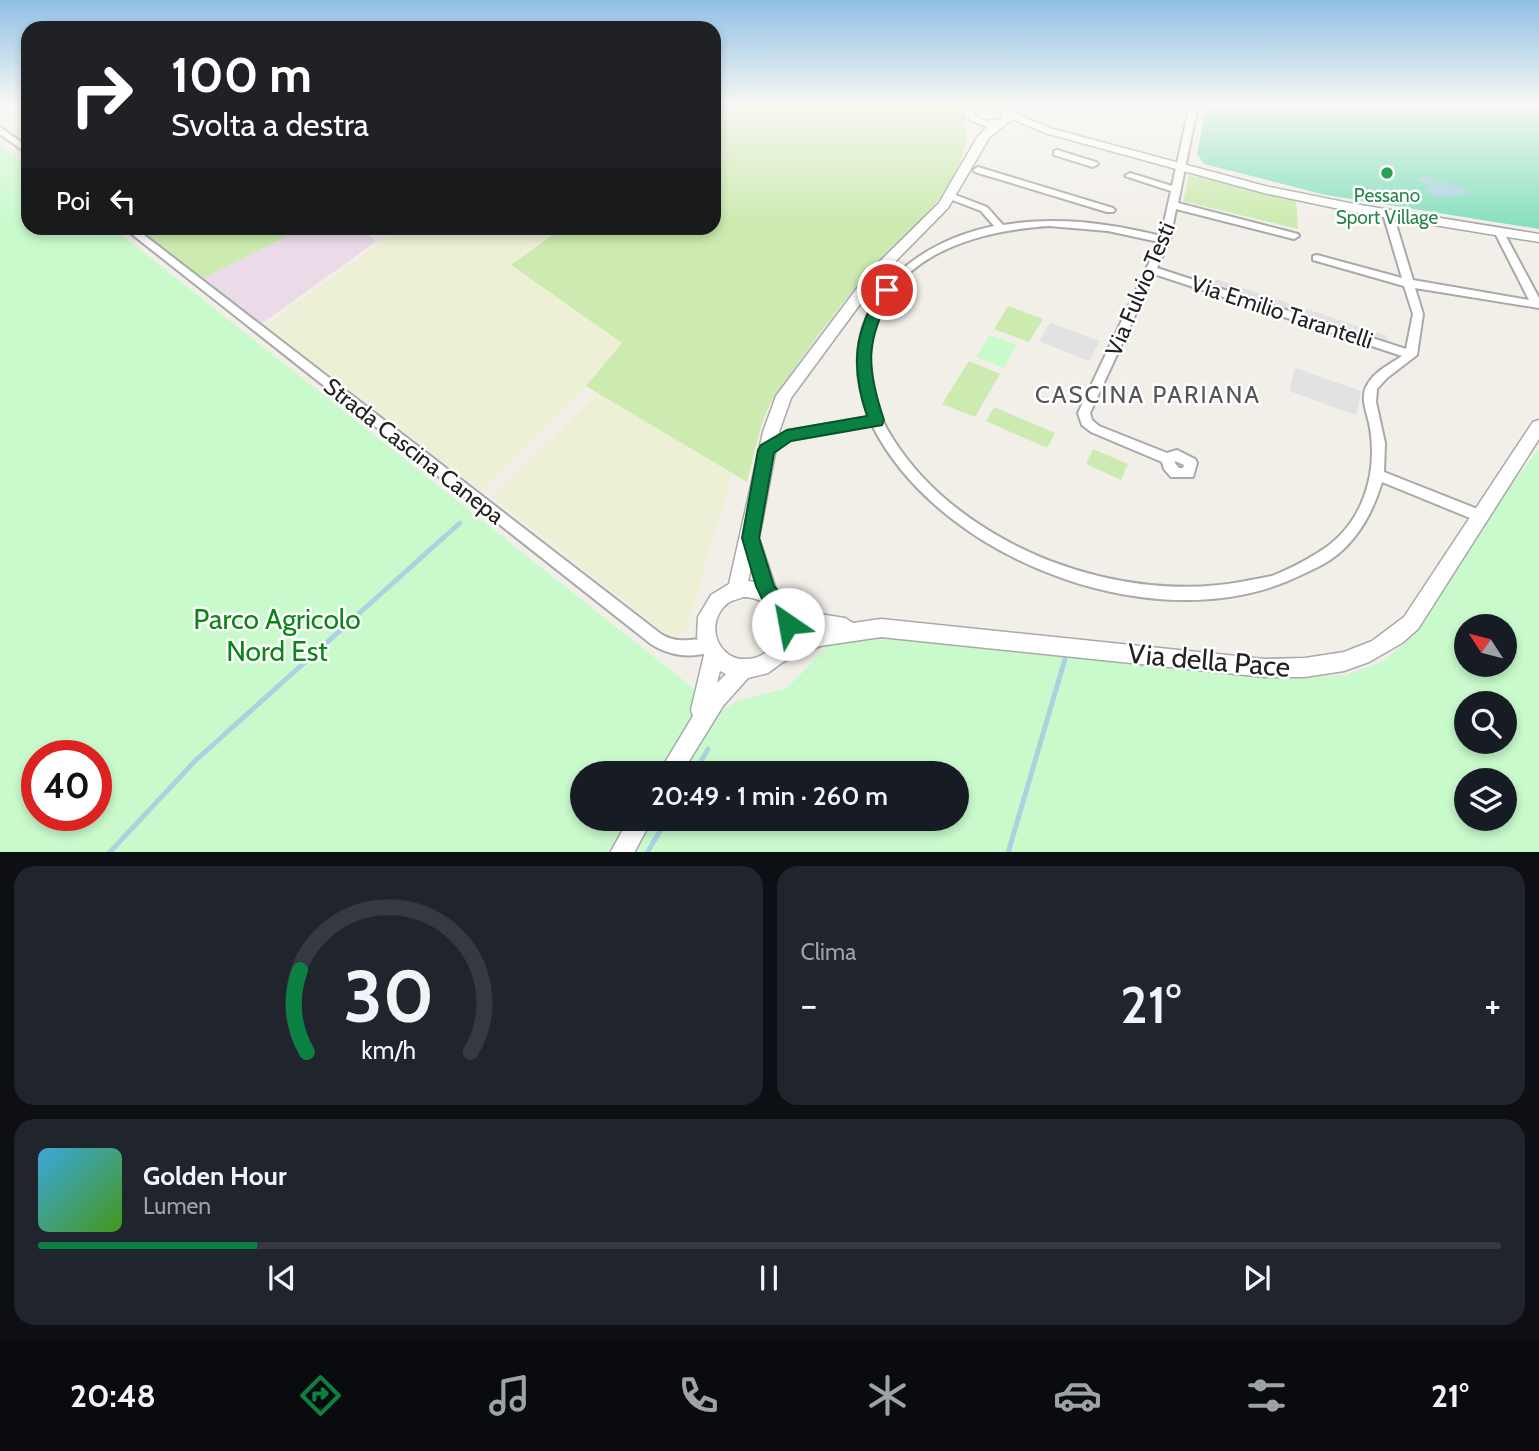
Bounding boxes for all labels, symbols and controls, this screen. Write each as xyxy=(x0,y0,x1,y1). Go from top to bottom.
text: 100 m xyxy=(171,45,312,104)
icon: right xyxy=(56,49,147,140)
text: Svolta a destra xyxy=(171,105,369,144)
marker: Pessano Sport Village xyxy=(1379,165,1395,181)
icon: left xyxy=(104,182,142,220)
place label: Pessano Sport Village xyxy=(1336,184,1438,229)
text: Poi xyxy=(56,185,90,217)
street label: Via Fulvio Testi xyxy=(1099,218,1181,360)
pin xyxy=(857,260,917,320)
street label: Via Emilio Tarantelli xyxy=(1187,269,1377,355)
icon: arrive xyxy=(868,271,906,309)
street label: Strada Cascina Canepa xyxy=(318,372,510,530)
district label: CASCINA PARIANA xyxy=(1035,380,1261,409)
position arrow xyxy=(751,587,825,661)
park label: Parco Agricolo Nord Est xyxy=(193,602,361,668)
north arrow xyxy=(1454,614,1517,677)
map controls xyxy=(1454,614,1517,831)
street label: Via della Pace xyxy=(1126,636,1292,684)
button: search xyxy=(1454,691,1517,754)
speed limit sign: 40 xyxy=(21,740,112,831)
button: layers xyxy=(1454,768,1517,831)
text: 20:49 · 1 min · 260 m xyxy=(651,780,888,812)
text: Clima xyxy=(801,938,856,966)
text: 30 xyxy=(343,952,434,1040)
text: 21° xyxy=(1120,973,1181,1036)
text: − xyxy=(801,981,817,1028)
text: + xyxy=(1484,981,1501,1028)
text: km/h xyxy=(361,1034,416,1064)
text: Golden Hour xyxy=(143,1160,286,1192)
text: Lumen xyxy=(143,1192,211,1220)
icon: previous xyxy=(263,1259,301,1297)
icon: pause xyxy=(750,1259,788,1297)
icon: next xyxy=(1238,1259,1276,1297)
icon: directions xyxy=(296,1371,345,1420)
icon: music xyxy=(485,1371,534,1420)
icon: phone xyxy=(674,1371,723,1420)
icon: climate xyxy=(863,1371,912,1420)
icon: car xyxy=(1053,1371,1102,1420)
icon: filters xyxy=(1242,1371,1291,1420)
text: 20:48 xyxy=(70,1376,156,1415)
text: 21° xyxy=(1431,1376,1469,1415)

